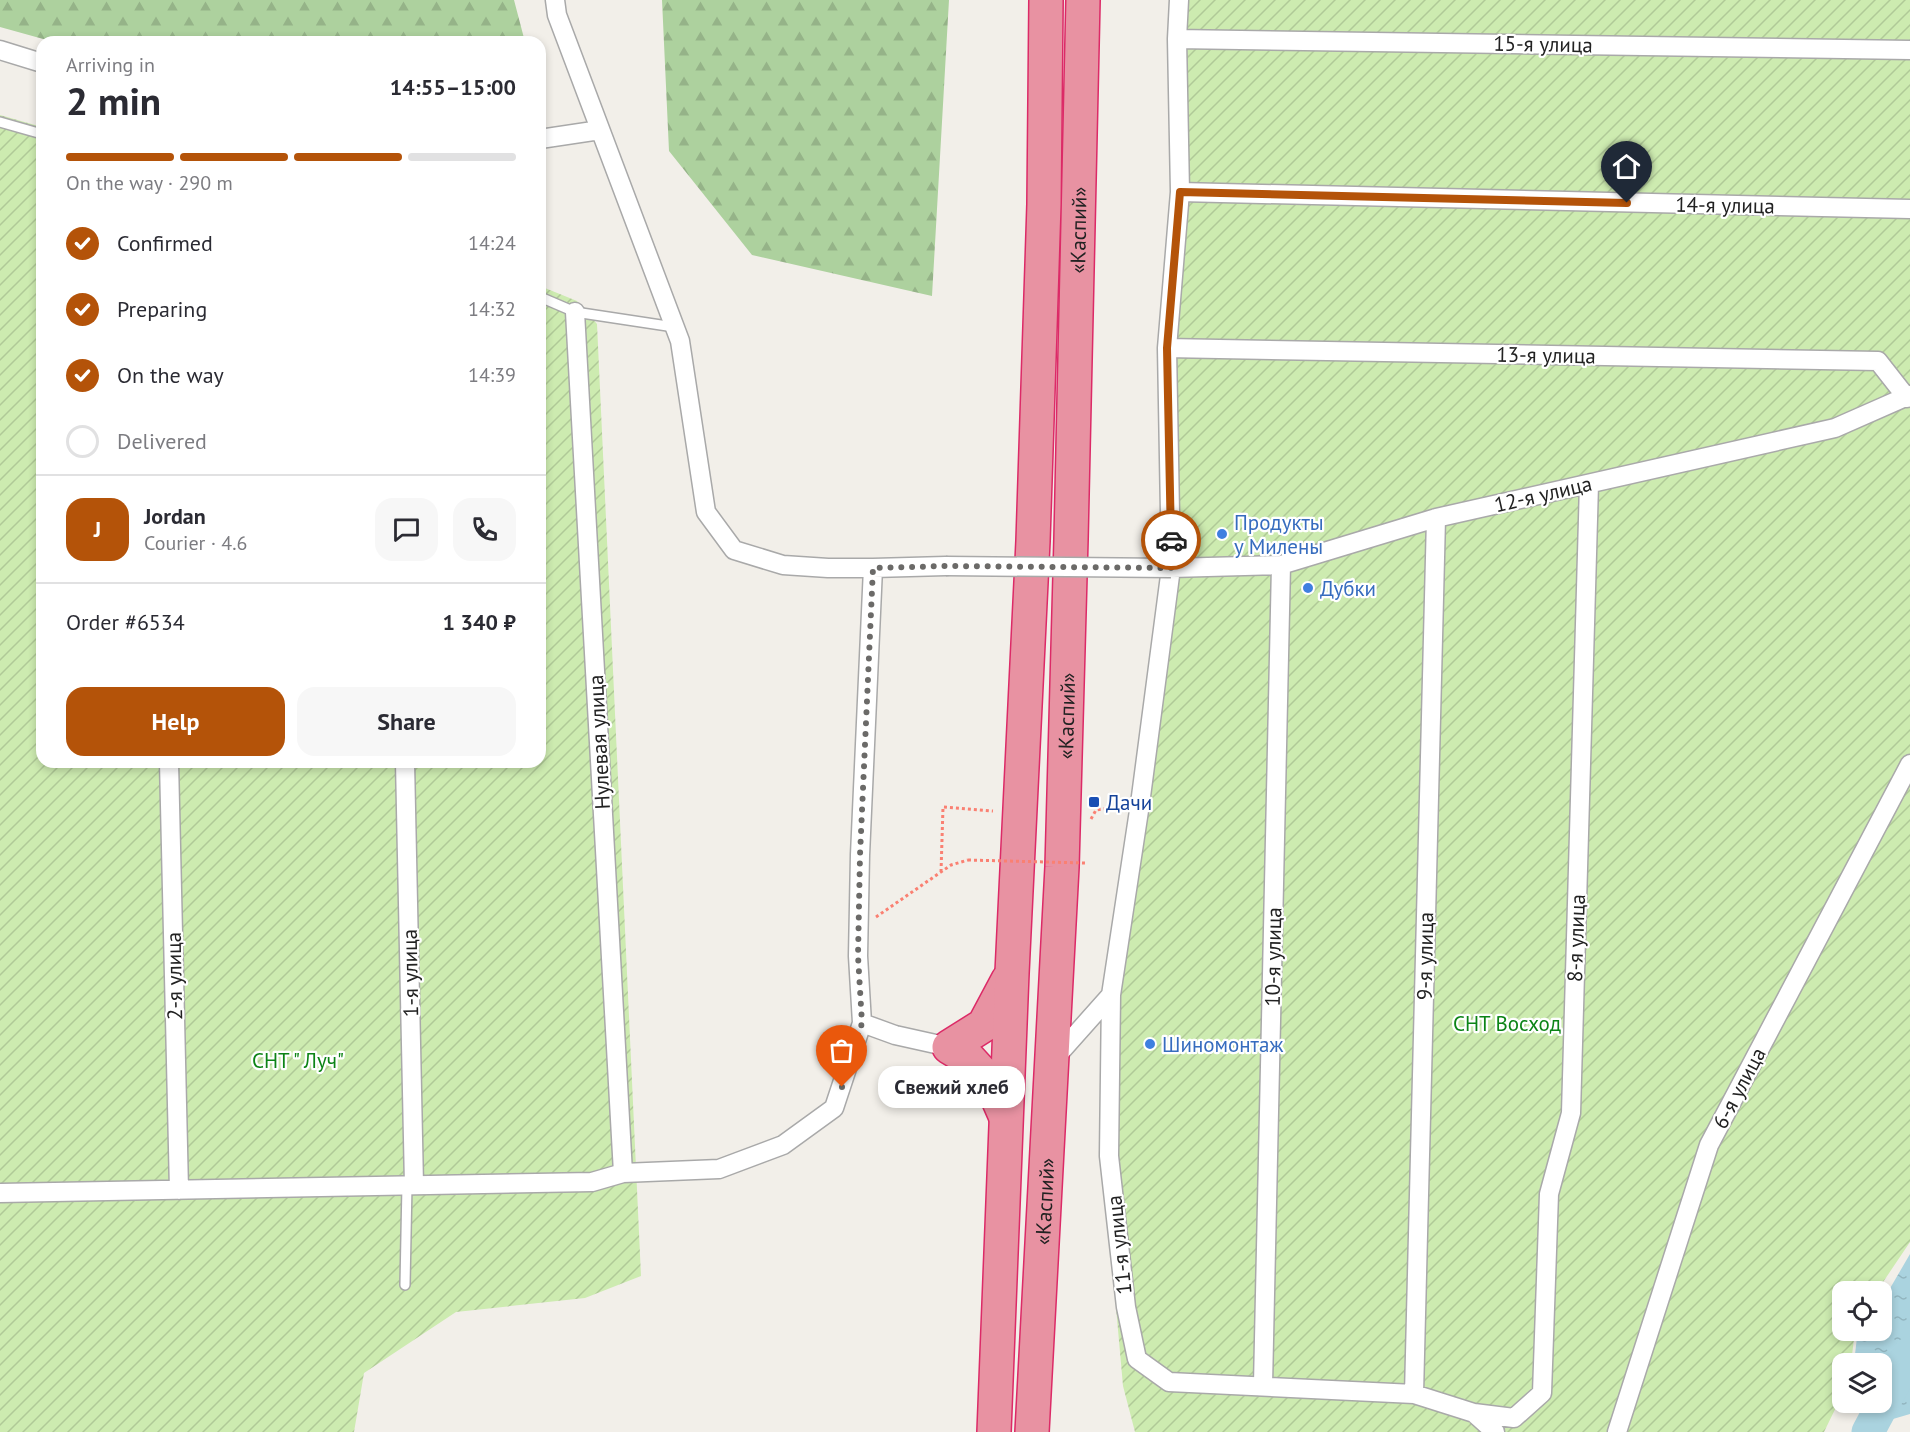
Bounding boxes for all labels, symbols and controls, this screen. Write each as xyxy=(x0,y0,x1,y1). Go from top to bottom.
street label: 15-я улица xyxy=(1493,30,1593,58)
text: Arriving in xyxy=(66,52,155,78)
text: 14:55–15:00 xyxy=(390,73,516,101)
text: 2 min xyxy=(66,75,161,126)
pin xyxy=(1601,141,1652,203)
icon: home xyxy=(1610,150,1643,183)
text: On the way · 290 m xyxy=(66,170,233,196)
street label: «Каспий» xyxy=(1063,186,1092,274)
street label: 14-я улица xyxy=(1675,191,1775,219)
icon: check xyxy=(66,227,99,260)
text: Confirmed xyxy=(117,229,213,257)
text: 14:24 xyxy=(468,230,516,256)
icon: check xyxy=(66,293,99,326)
text: Preparing xyxy=(117,295,207,323)
text: 14:32 xyxy=(468,296,516,322)
street label: 13-я улица xyxy=(1496,341,1596,369)
icon: check xyxy=(66,359,99,392)
text: On the way xyxy=(117,361,224,389)
text: 14:39 xyxy=(468,362,516,388)
text: Delivered xyxy=(117,427,207,455)
street label: 12-я улица xyxy=(1491,470,1595,518)
button: chat xyxy=(375,498,438,561)
button: phone xyxy=(453,498,516,561)
text: Jordan xyxy=(144,502,206,530)
place label: Продукты у Милены xyxy=(1234,509,1324,560)
courier xyxy=(1141,510,1201,570)
text: J xyxy=(94,515,101,543)
icon: car xyxy=(1155,524,1188,557)
marker: Продукты у Милены xyxy=(1215,527,1229,541)
text: Courier · 4.6 xyxy=(144,530,247,556)
place label: Дубки xyxy=(1320,575,1376,602)
marker: Дубки xyxy=(1301,581,1315,595)
text: Order #6534 xyxy=(66,608,185,636)
text: 1 340 ₽ xyxy=(442,608,516,636)
street label: «Каспий» xyxy=(1051,672,1081,760)
street label: Нулевая улица xyxy=(582,674,616,810)
button: Help xyxy=(66,687,285,756)
button: Share xyxy=(297,687,516,756)
place label: Дачи xyxy=(1106,789,1152,816)
marker: Дачи xyxy=(1087,795,1101,809)
street label: 8-я улица xyxy=(1561,894,1591,982)
street label: 10-я улица xyxy=(1259,907,1287,1007)
street label: 9-я улица xyxy=(1411,912,1439,1000)
street label: 1-я улица xyxy=(396,929,424,1017)
street label: 2-я улица xyxy=(160,932,188,1020)
park label: СНТ Восход xyxy=(1453,1010,1561,1037)
pin xyxy=(816,1025,867,1087)
place label: Шиномонтаж xyxy=(1162,1031,1283,1058)
icon: bag xyxy=(825,1034,858,1067)
marker: Шиномонтаж xyxy=(1143,1037,1157,1051)
street label: 6-я улица xyxy=(1706,1043,1772,1133)
park label: СНТ " Луч" xyxy=(252,1047,344,1074)
callout: Свежий хлеб xyxy=(878,1066,1025,1108)
text: Свежий хлеб xyxy=(894,1074,1009,1100)
street label: «Каспий» xyxy=(1028,1157,1060,1245)
street label: 11-я улица xyxy=(1100,1194,1138,1296)
map controls xyxy=(1832,1281,1892,1413)
button: locate xyxy=(1832,1281,1892,1341)
button: layers xyxy=(1832,1353,1892,1413)

